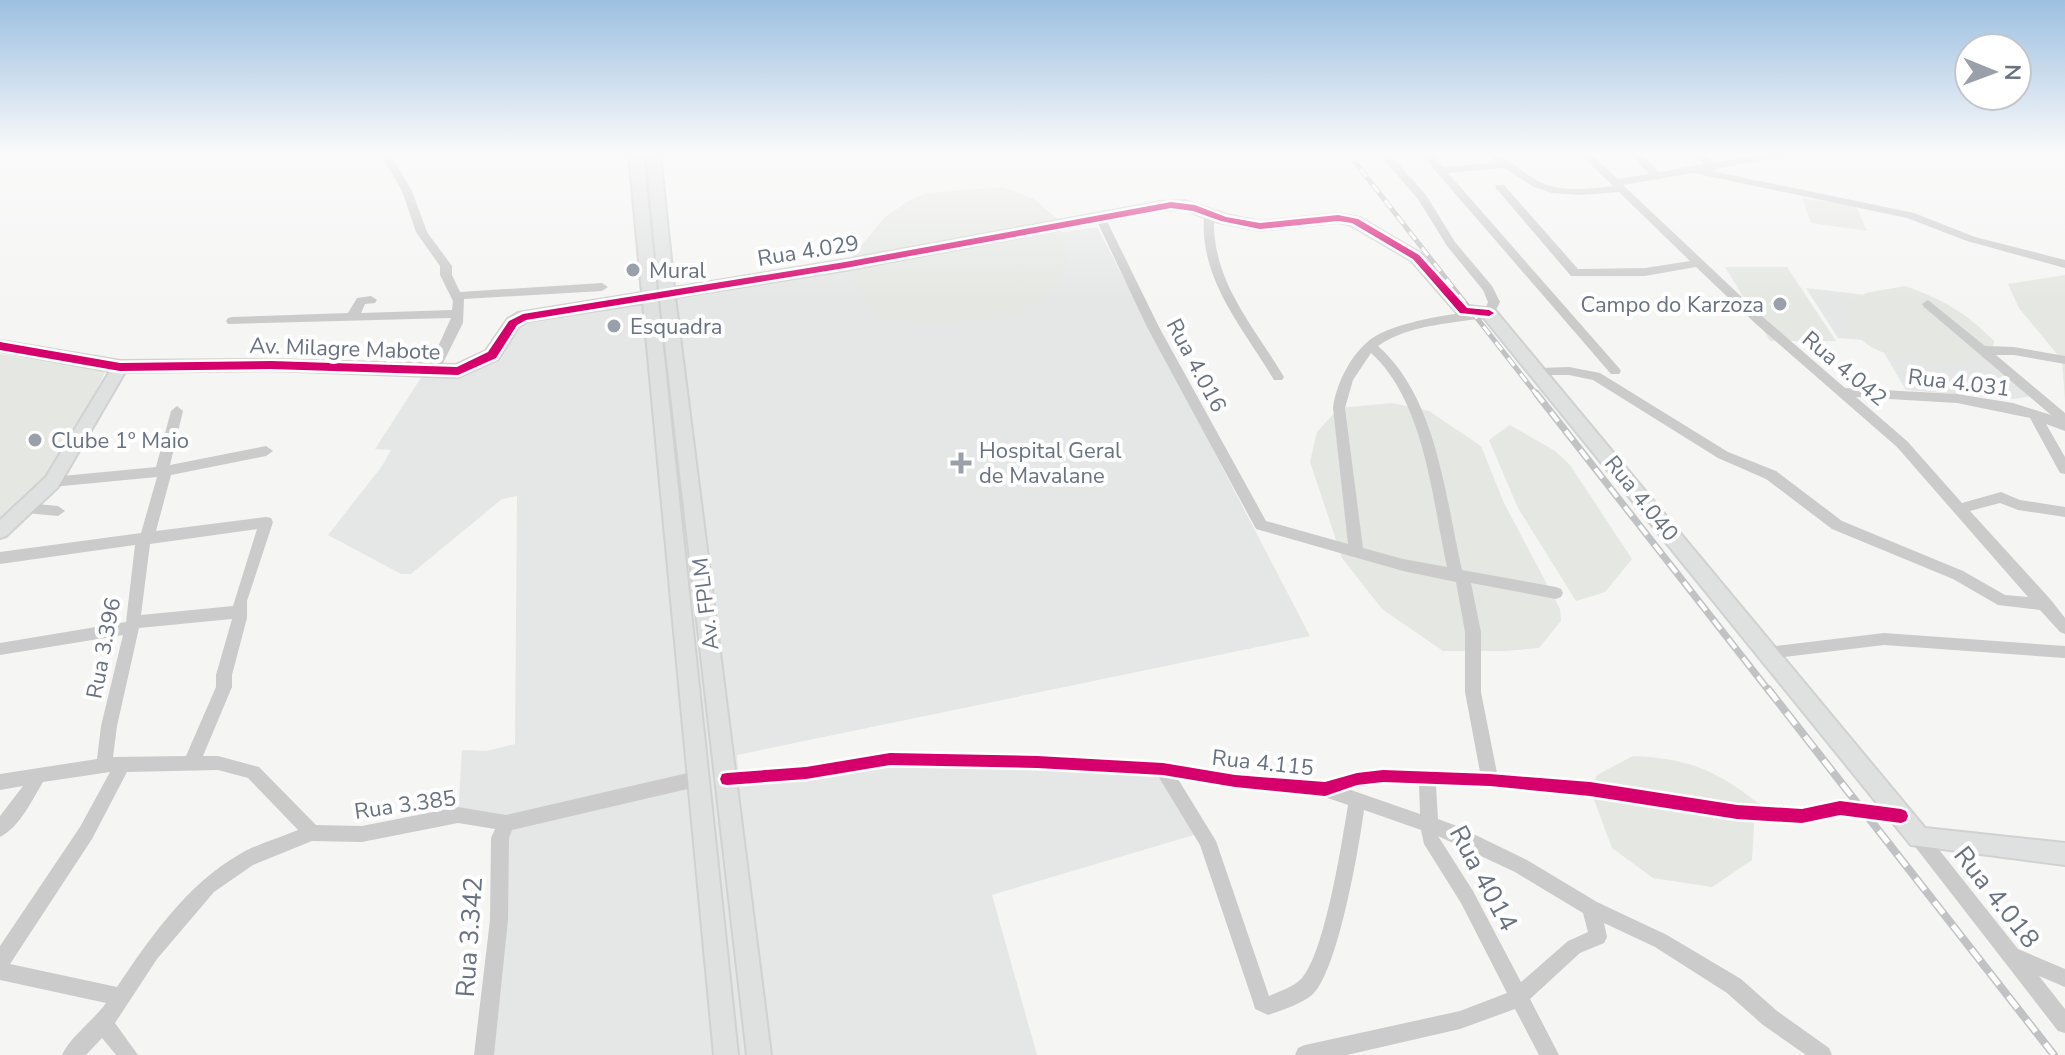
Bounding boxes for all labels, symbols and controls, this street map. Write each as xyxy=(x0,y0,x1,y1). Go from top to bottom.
north arrow xyxy=(1953,32,2033,112)
text: N xyxy=(1997,64,2027,81)
street label: Rua 4.029 xyxy=(755,228,861,274)
place label: Mural xyxy=(649,256,707,286)
marker: Mural xyxy=(624,261,642,279)
place label: Campo do Karzoza xyxy=(1581,290,1764,320)
marker: Campo do Karzoza xyxy=(1771,295,1789,313)
place label: Esquadra xyxy=(630,312,722,342)
street label: Rua 4.016 xyxy=(1159,313,1233,418)
marker: Esquadra xyxy=(605,317,623,335)
street label: Rua 4.042 xyxy=(1796,324,1893,413)
street label: Av. Milagre Mabote xyxy=(249,331,441,367)
street label: Rua 4.031 xyxy=(1906,362,2011,404)
place label: Clube 1º Maio xyxy=(51,426,189,456)
marker: Clube 1º Maio xyxy=(26,431,44,449)
place label: Hospital Geral de Mavalane xyxy=(979,436,1122,491)
street label: Rua 4.040 xyxy=(1597,449,1685,548)
marker: Hospital Geral de Mavalane xyxy=(950,452,972,474)
street label: Av. FPLM xyxy=(685,556,727,652)
street label: Rua 3.396 xyxy=(80,595,128,701)
street label: Rua 4.115 xyxy=(1211,743,1315,783)
street label: Rua 3.385 xyxy=(352,783,458,827)
street label: Rua 4014 xyxy=(1441,819,1526,937)
street label: Rua 4.018 xyxy=(1946,839,2048,956)
street label: Rua 3.342 xyxy=(448,876,491,998)

